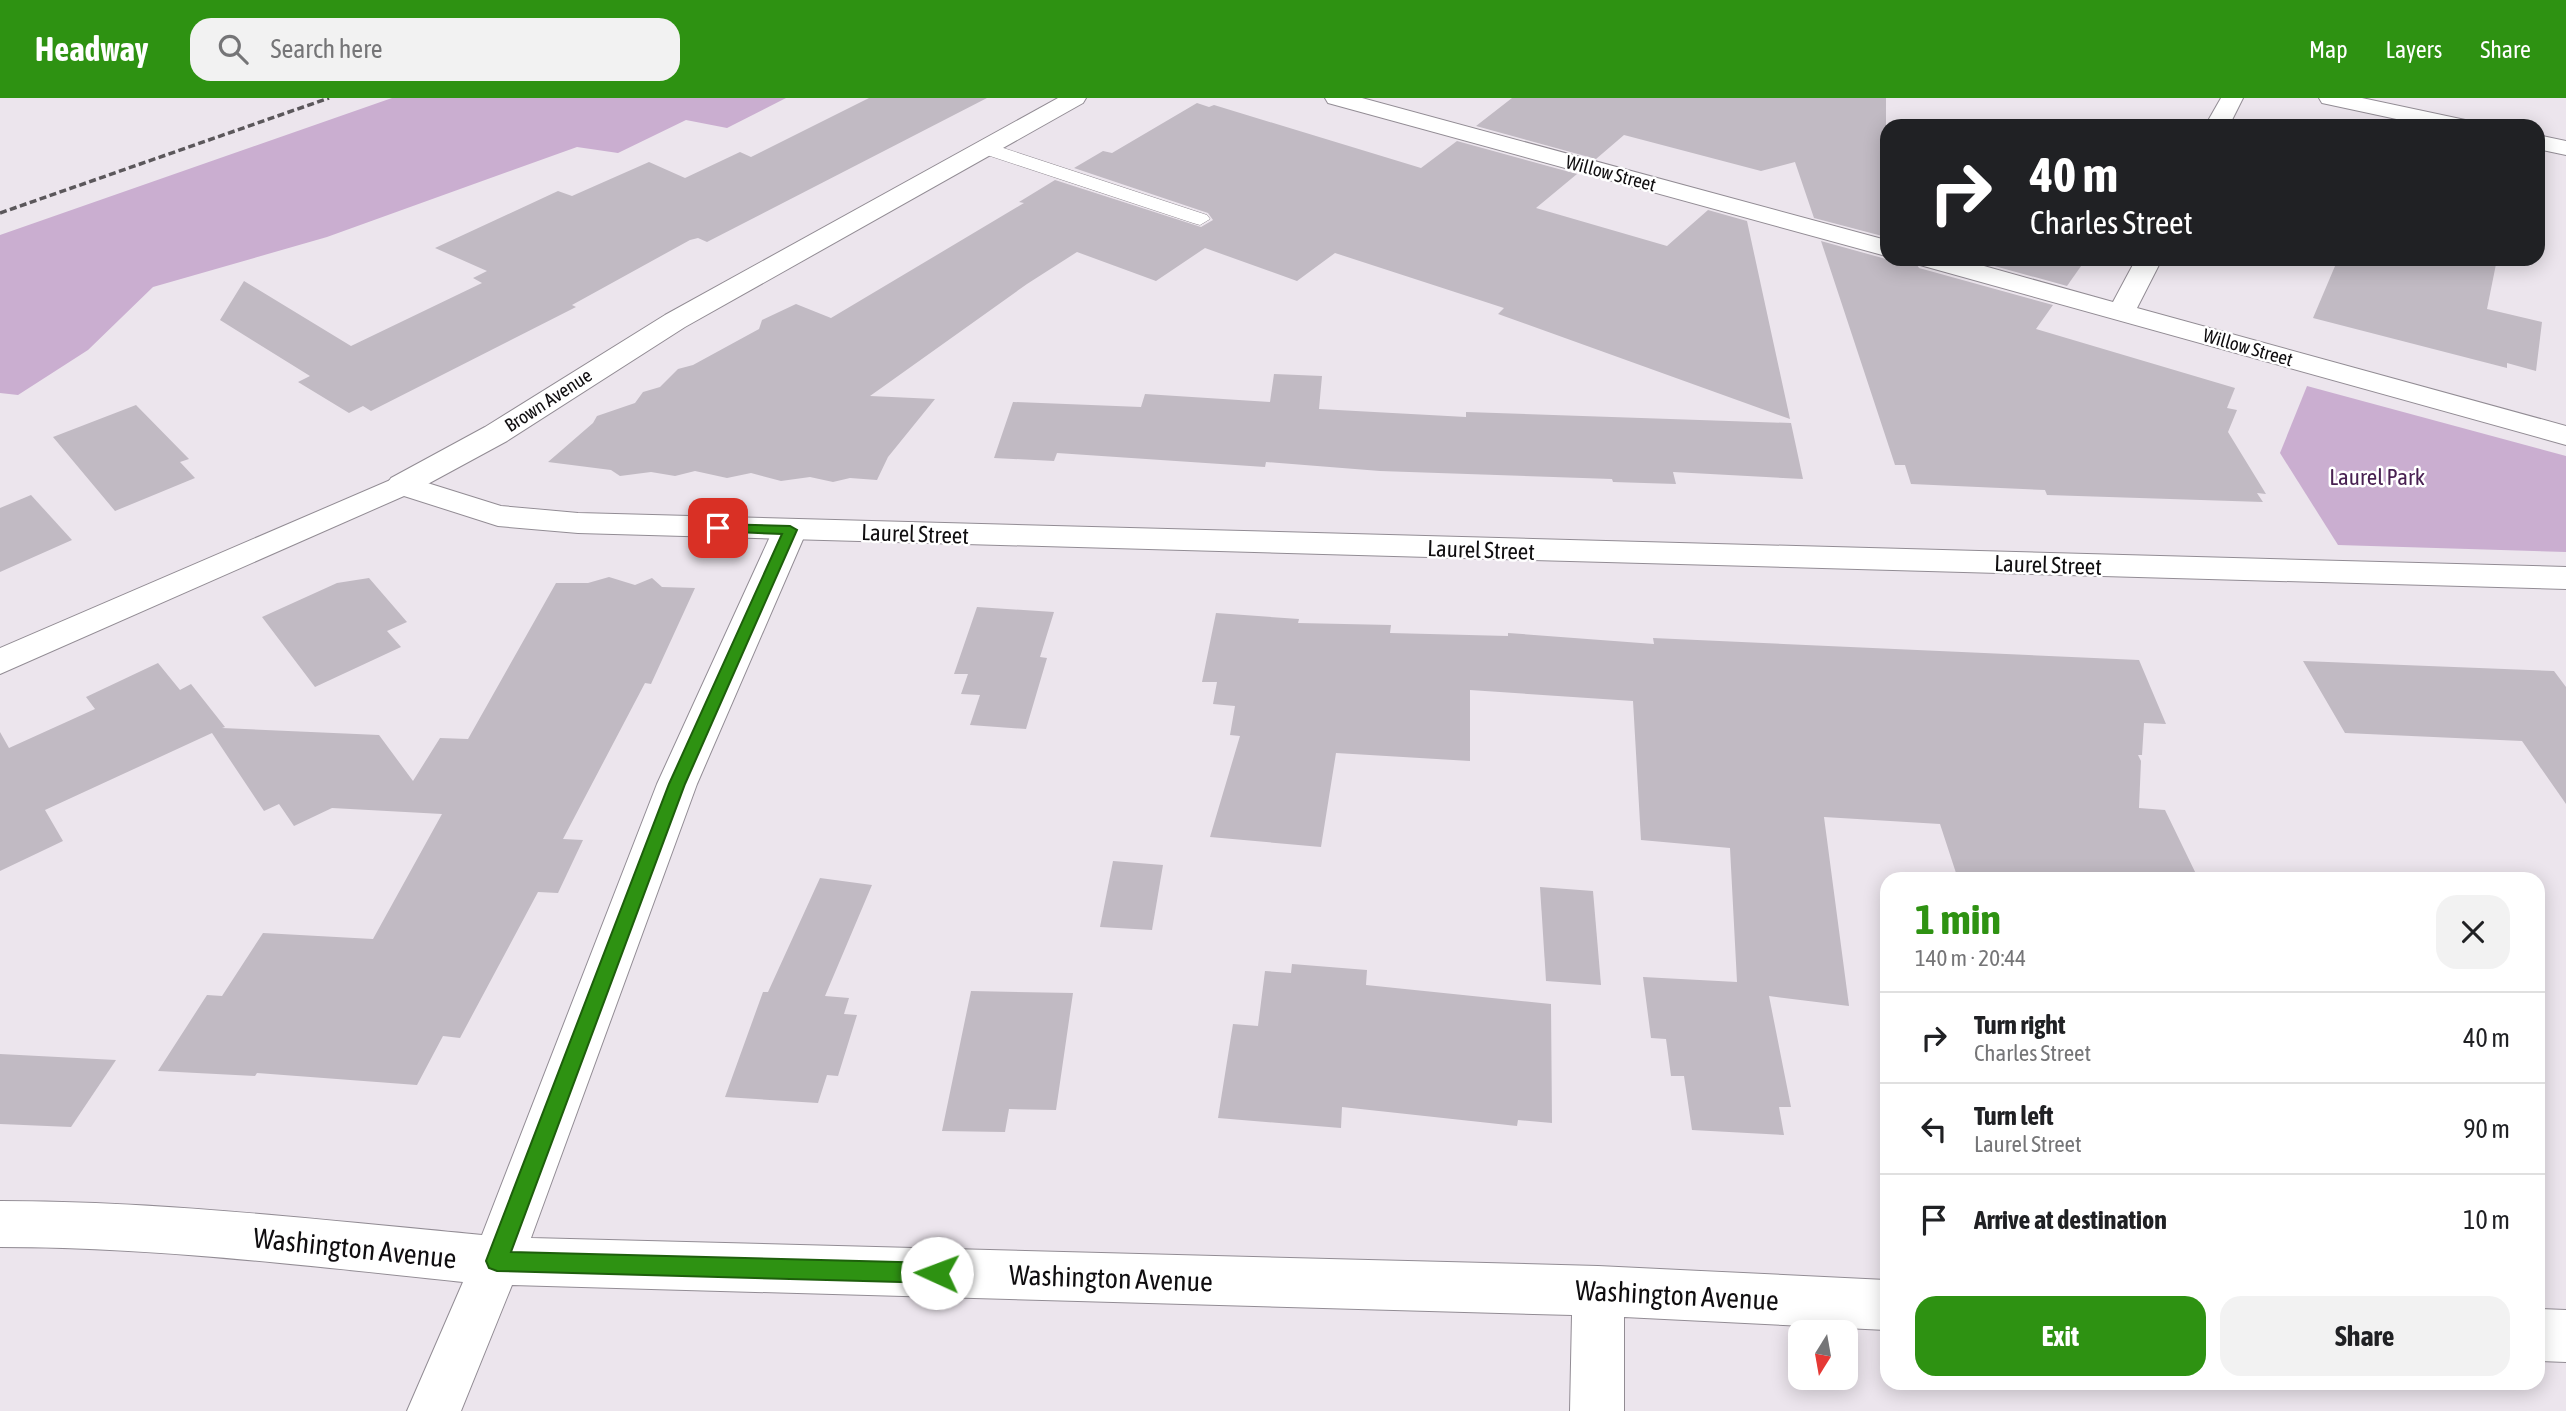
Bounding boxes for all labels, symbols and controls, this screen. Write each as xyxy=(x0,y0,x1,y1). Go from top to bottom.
search box xyxy=(190,18,680,81)
text: Headway xyxy=(35,30,148,68)
icon: search xyxy=(214,30,252,68)
text: Search here xyxy=(270,34,383,64)
text: Map xyxy=(2309,36,2348,63)
text: Layers xyxy=(2386,36,2442,63)
text: Share xyxy=(2480,36,2531,63)
text: 40 m xyxy=(2030,146,2118,202)
icon: right xyxy=(1915,147,2006,238)
street label: Willow Street xyxy=(1564,150,1658,196)
text: Charles Street xyxy=(2030,204,2193,241)
street label: Willow Street xyxy=(2201,324,2295,370)
street label: Brown Avenue xyxy=(500,364,596,436)
park label: Laurel Park xyxy=(2329,464,2425,490)
pin xyxy=(688,498,748,558)
icon: arrive xyxy=(699,509,737,547)
street label: Laurel Street xyxy=(861,519,969,549)
street label: Laurel Street xyxy=(1427,535,1535,565)
street label: Laurel Street xyxy=(1994,550,2102,580)
text: 1 min xyxy=(1915,895,2001,943)
button: close xyxy=(2436,895,2510,969)
text: 140 m · 20:44 xyxy=(1915,945,2026,971)
text: Turn right xyxy=(1974,1010,2065,1040)
icon: right xyxy=(1915,1019,1953,1057)
text: 40 m xyxy=(2463,1023,2510,1053)
text: Charles Street xyxy=(1974,1040,2091,1066)
text: Turn left xyxy=(1974,1101,2054,1131)
icon: left xyxy=(1915,1110,1953,1148)
text: 90 m xyxy=(2463,1114,2510,1144)
text: Laurel Street xyxy=(1974,1131,2082,1157)
icon: arrive xyxy=(1915,1201,1953,1239)
text: Arrive at destination xyxy=(1974,1205,2167,1235)
text: 10 m xyxy=(2463,1205,2510,1235)
street label: Washington Avenue xyxy=(252,1221,458,1275)
position arrow xyxy=(900,1236,974,1310)
street label: Washington Avenue xyxy=(1009,1258,1213,1298)
street label: Washington Avenue xyxy=(1574,1274,1780,1316)
button: Exit xyxy=(1915,1296,2206,1376)
button: Share xyxy=(2220,1296,2510,1376)
north arrow xyxy=(1788,1320,1858,1390)
map controls xyxy=(1788,1320,1858,1390)

